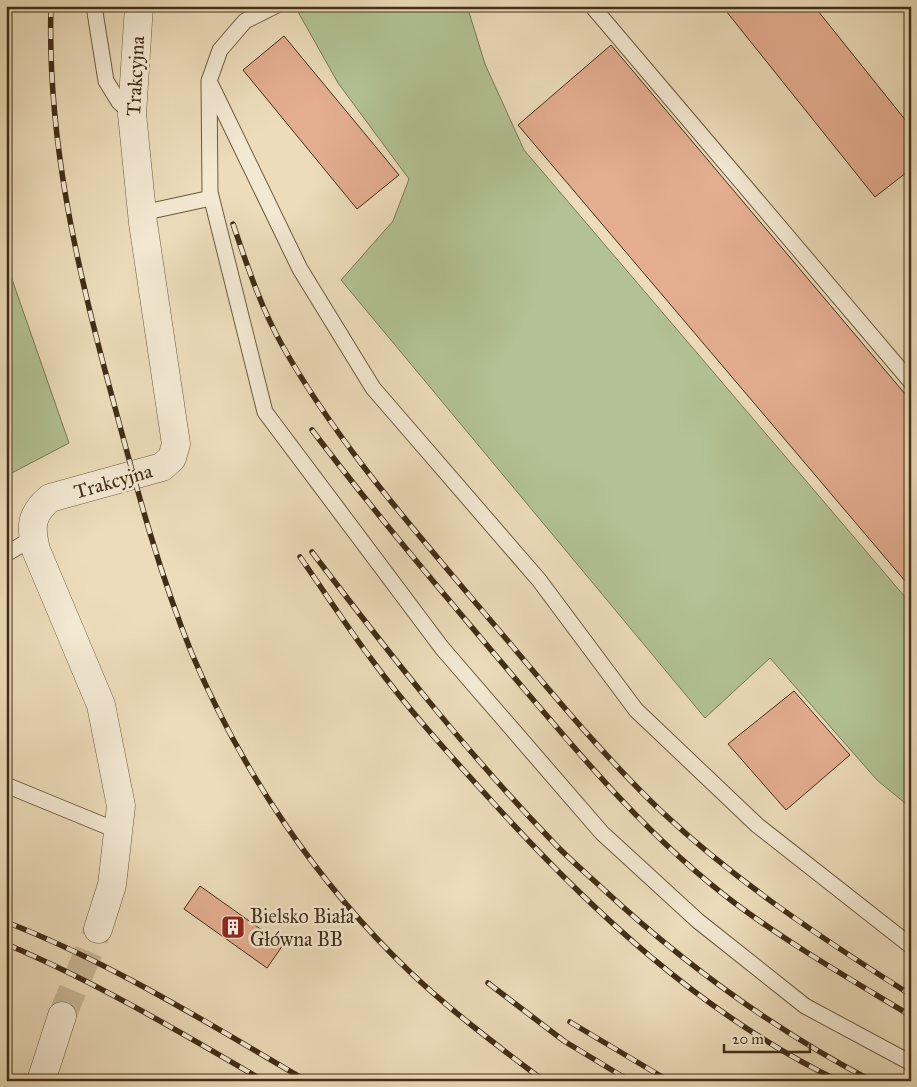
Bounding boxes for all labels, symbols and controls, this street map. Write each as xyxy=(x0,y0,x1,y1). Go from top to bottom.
street label: Trakcyjna xyxy=(121,35,149,117)
street label: Trakcyjna xyxy=(71,458,155,504)
place label: Bielsko Biała Główna BB xyxy=(250,904,355,951)
building icon: Bielsko Biała Główna BB xyxy=(220,914,246,940)
scale bar xyxy=(724,1022,811,1054)
text: 20 m xyxy=(732,1030,764,1048)

